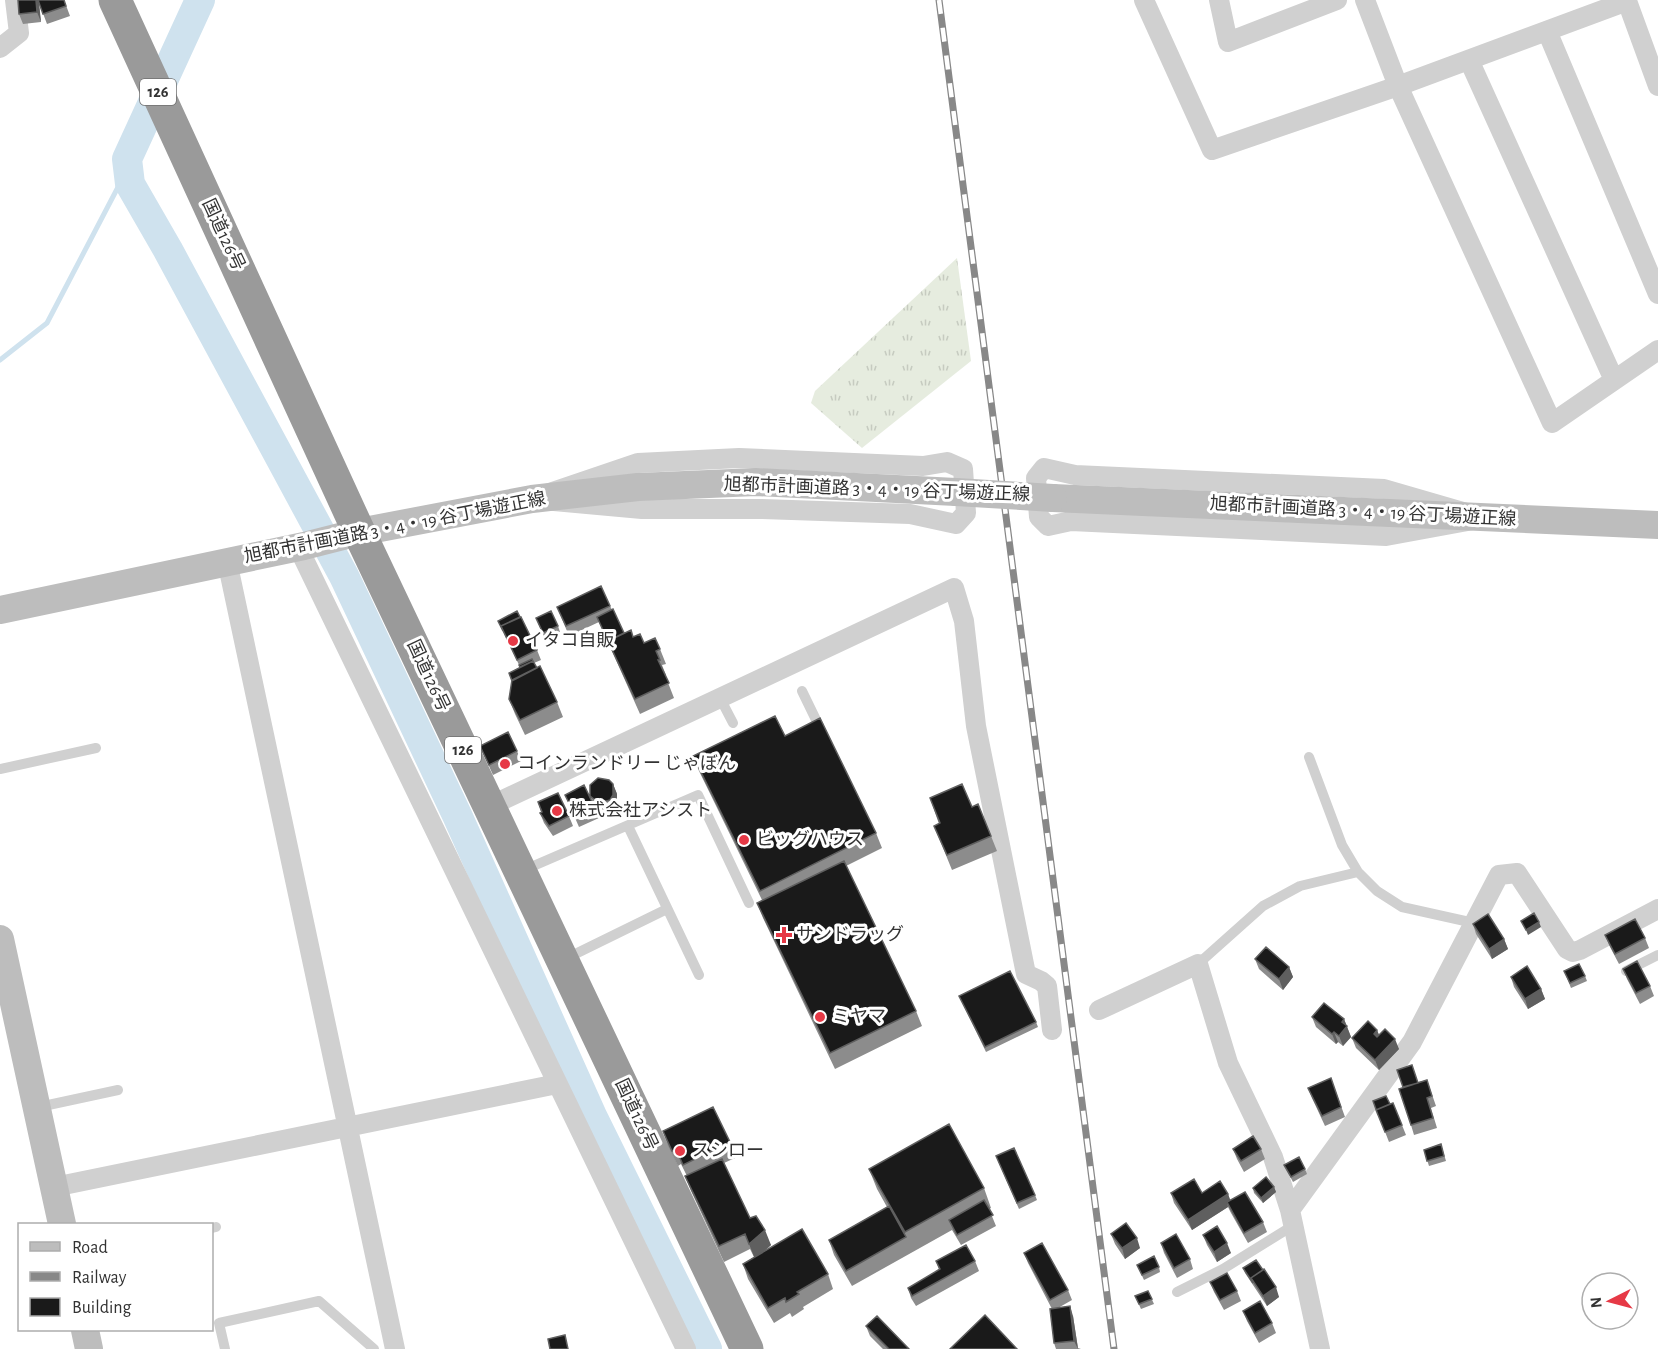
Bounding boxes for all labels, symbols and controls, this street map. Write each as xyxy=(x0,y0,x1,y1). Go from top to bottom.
road number: 126 xyxy=(140,79,176,105)
street label: 国道126号 xyxy=(199,196,249,274)
street label: 旭都市計画道路 3・4・19 谷丁場遊正線 xyxy=(723,474,1031,504)
street label: 旭都市計画道路 3・4・19 谷丁場遊正線 xyxy=(242,488,547,566)
street label: 旭都市計画道路 3・4・19 谷丁場遊正線 xyxy=(1209,493,1517,529)
place label: イタコ自販 xyxy=(525,630,614,650)
marker: イタコ自販 xyxy=(506,634,520,648)
street label: 国道126号 xyxy=(404,637,454,715)
road number: 126 xyxy=(445,737,481,763)
place label: コインランドリー じゃぼん xyxy=(517,754,736,773)
marker: コインランドリー じゃぼん xyxy=(498,757,512,771)
place label: 株式会社アシスト xyxy=(569,801,712,820)
marker: 株式会社アシスト xyxy=(550,804,564,818)
place label: ビッグハウス xyxy=(756,829,864,849)
marker: ビッグハウス xyxy=(737,833,751,847)
place label: サンドラッグ xyxy=(796,924,904,944)
marker: サンドラッグ xyxy=(777,928,791,942)
place label: ミヤマ xyxy=(832,1007,886,1026)
marker: ミヤマ xyxy=(813,1010,827,1024)
street label: 国道126号 xyxy=(612,1076,662,1154)
place label: スシロー xyxy=(692,1142,764,1160)
marker: スシロー xyxy=(673,1144,687,1158)
legend xyxy=(18,1223,213,1331)
text: Road xyxy=(72,1239,108,1257)
text: Railway xyxy=(72,1269,127,1287)
north arrow xyxy=(1580,1271,1640,1331)
text: N xyxy=(1588,1296,1605,1309)
text: Building xyxy=(72,1299,132,1317)

